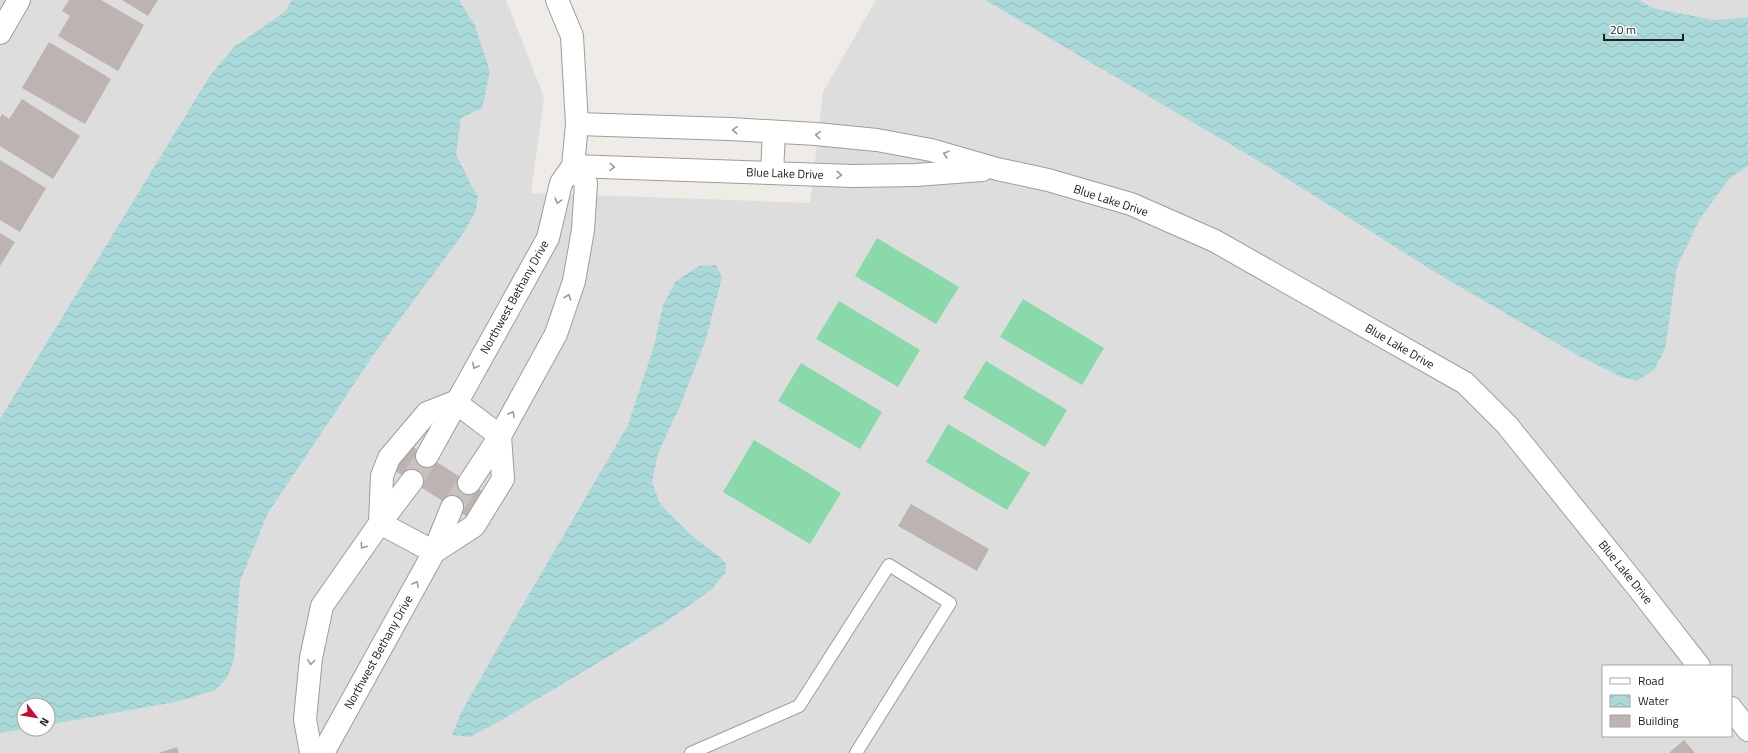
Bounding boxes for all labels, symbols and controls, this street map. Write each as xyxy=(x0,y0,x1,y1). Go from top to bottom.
scale bar xyxy=(1604,16,1683,42)
text: 20 m xyxy=(1610,20,1636,39)
one-way arrow xyxy=(732,125,738,134)
one-way arrow xyxy=(815,130,821,139)
one-way arrow xyxy=(943,150,950,159)
street label: Blue Lake Drive xyxy=(746,162,824,184)
one-way arrow xyxy=(609,163,615,171)
one-way arrow xyxy=(836,171,842,179)
street label: Blue Lake Drive xyxy=(1071,179,1151,221)
one-way arrow xyxy=(554,197,563,204)
street label: Northwest Bethany Drive xyxy=(475,236,553,358)
one-way arrow xyxy=(564,294,572,301)
street label: Blue Lake Drive xyxy=(1362,318,1438,374)
one-way arrow xyxy=(473,362,480,370)
one-way arrow xyxy=(507,411,515,418)
street label: Blue Lake Drive xyxy=(1594,536,1658,608)
one-way arrow xyxy=(361,542,368,549)
one-way arrow xyxy=(411,581,419,588)
street label: Northwest Bethany Drive xyxy=(339,591,417,713)
one-way arrow xyxy=(307,659,316,665)
legend xyxy=(1602,665,1732,737)
text: Road xyxy=(1638,671,1664,690)
text: Water xyxy=(1638,691,1669,710)
north arrow xyxy=(16,697,56,737)
text: Building xyxy=(1638,711,1679,730)
text: N xyxy=(36,715,53,730)

